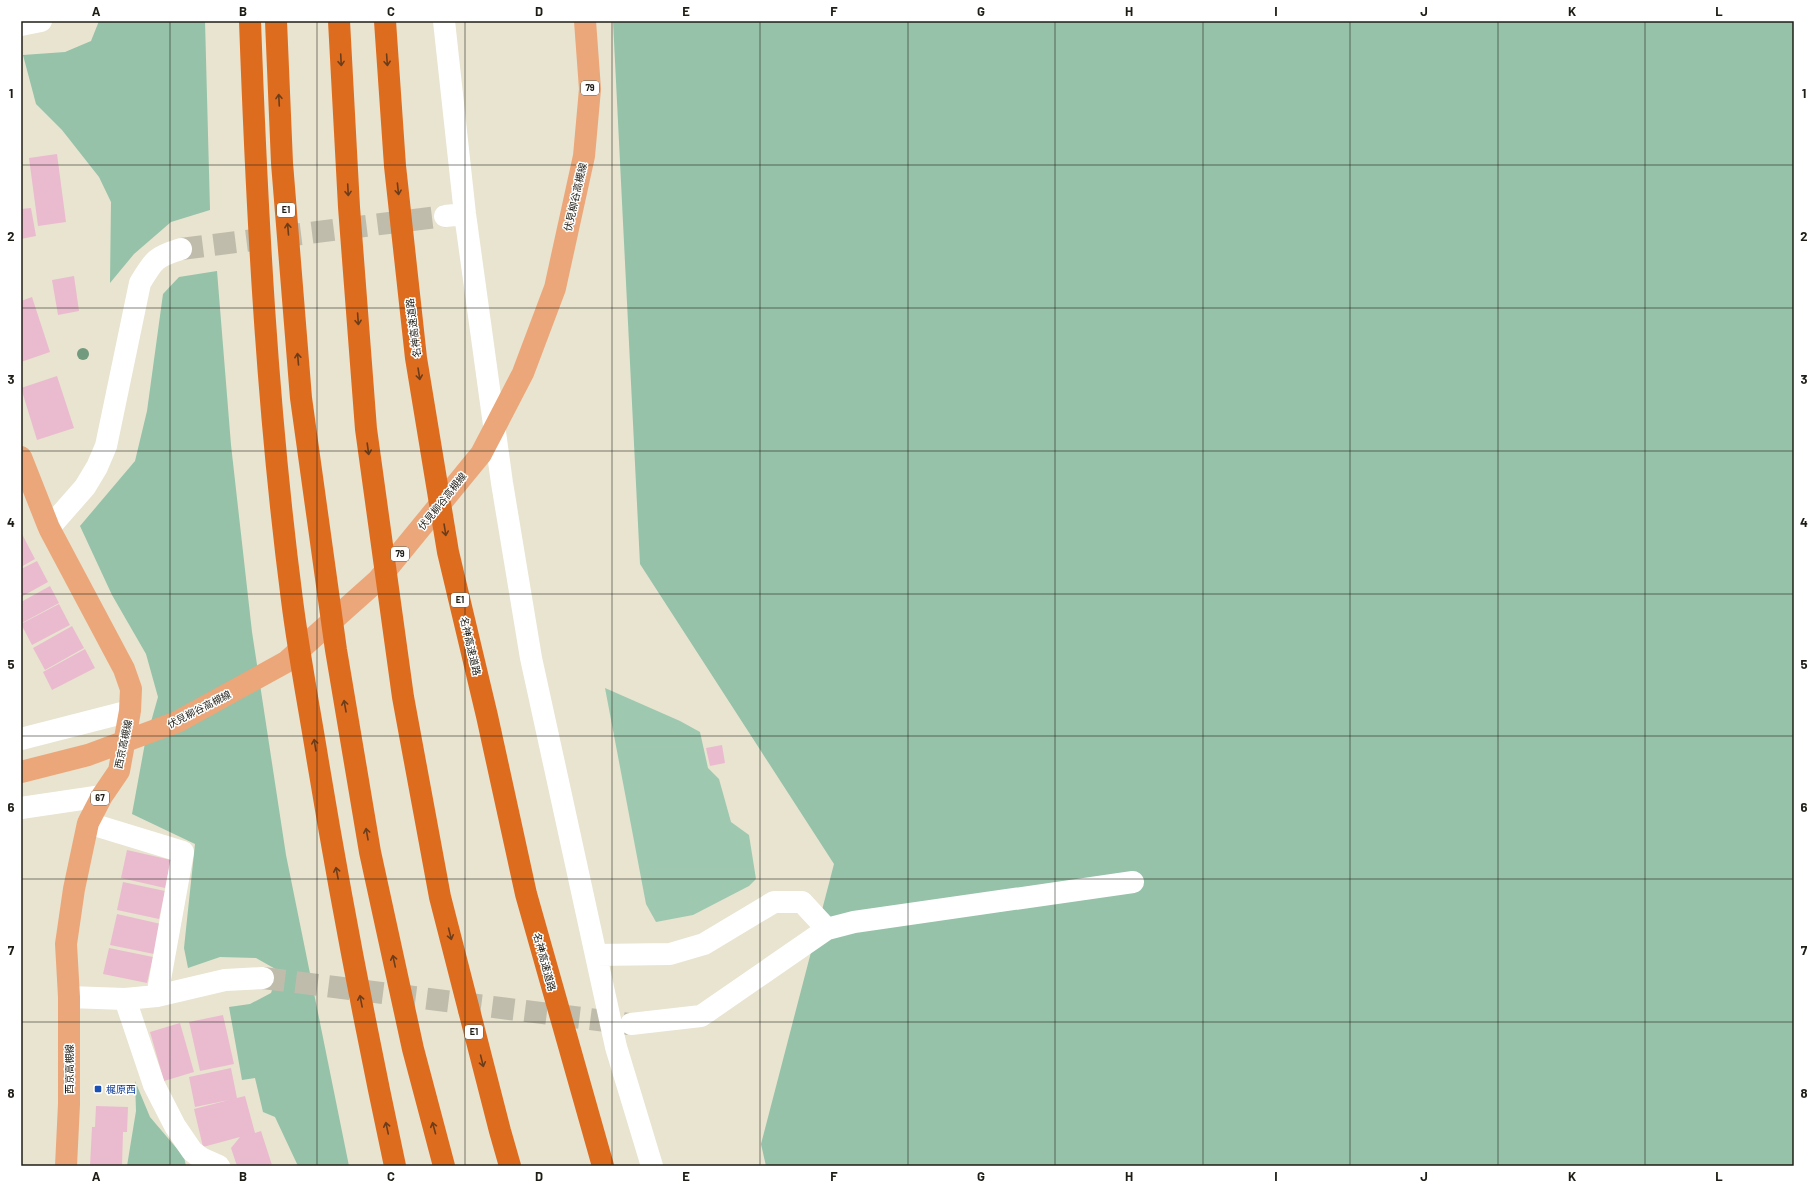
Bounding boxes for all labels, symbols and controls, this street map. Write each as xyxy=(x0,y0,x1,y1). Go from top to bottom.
text: A xyxy=(92,3,101,19)
text: B xyxy=(239,3,247,19)
text: C xyxy=(387,3,395,19)
text: D xyxy=(535,3,543,19)
text: E xyxy=(682,3,690,19)
text: F xyxy=(830,3,838,19)
text: G xyxy=(977,3,985,19)
text: H xyxy=(1125,3,1133,19)
text: I xyxy=(1274,3,1278,19)
text: J xyxy=(1420,3,1428,19)
text: K xyxy=(1568,3,1576,19)
text: L xyxy=(1715,3,1723,19)
one-way arrow xyxy=(337,53,344,66)
one-way arrow xyxy=(384,53,391,66)
road number: 79 xyxy=(581,81,599,95)
text: 1 xyxy=(9,85,13,101)
text: 1 xyxy=(1802,85,1806,101)
one-way arrow xyxy=(276,94,283,107)
street label: 伏見柳谷高槻線 xyxy=(561,162,589,232)
one-way arrow xyxy=(345,183,352,196)
one-way arrow xyxy=(394,183,401,196)
road number: E1 xyxy=(277,203,295,217)
one-way arrow xyxy=(284,223,291,236)
text: 2 xyxy=(7,228,15,244)
text: 2 xyxy=(1800,228,1808,244)
street label: 名神高速道路 xyxy=(403,297,423,359)
one-way arrow xyxy=(354,312,361,325)
one-way arrow xyxy=(295,353,302,366)
one-way arrow xyxy=(415,367,423,380)
text: 3 xyxy=(7,371,15,387)
text: 3 xyxy=(1800,371,1808,387)
one-way arrow xyxy=(364,442,372,455)
street label: 伏見柳谷高槻線 xyxy=(415,470,469,532)
text: 4 xyxy=(7,514,15,530)
text: 4 xyxy=(1800,514,1808,530)
one-way arrow xyxy=(441,523,449,536)
road number: 79 xyxy=(391,547,409,561)
road number: E1 xyxy=(451,593,469,607)
street label: 名神高速道路 xyxy=(458,615,484,677)
text: 5 xyxy=(7,656,15,672)
text: 5 xyxy=(1800,656,1808,672)
street label: 伏見柳谷高槻線 xyxy=(165,688,233,730)
one-way arrow xyxy=(341,700,349,713)
street label: 西京高槻線 xyxy=(112,718,134,770)
one-way arrow xyxy=(311,739,319,752)
road number: 67 xyxy=(91,791,109,805)
text: 6 xyxy=(8,799,15,815)
text: 6 xyxy=(1801,799,1808,815)
one-way arrow xyxy=(362,828,370,841)
one-way arrow xyxy=(333,867,341,880)
one-way arrow xyxy=(447,928,454,941)
street label: 名神高速道路 xyxy=(531,931,559,993)
text: 7 xyxy=(8,942,15,958)
text: 7 xyxy=(1801,942,1808,958)
one-way arrow xyxy=(389,955,397,968)
one-way arrow xyxy=(357,994,365,1007)
road number: E1 xyxy=(465,1025,483,1039)
street label: 西京高槻線 xyxy=(63,1044,75,1094)
one-way arrow xyxy=(478,1054,486,1067)
place label: 梶原西 xyxy=(106,1083,136,1095)
marker: 梶原西 xyxy=(93,1084,103,1094)
text: 8 xyxy=(7,1085,15,1101)
text: 8 xyxy=(1800,1085,1808,1101)
one-way arrow xyxy=(382,1122,390,1135)
one-way arrow xyxy=(430,1122,437,1135)
text: A xyxy=(92,1168,101,1184)
text: B xyxy=(239,1168,247,1184)
text: C xyxy=(387,1168,395,1184)
text: D xyxy=(535,1168,543,1184)
text: E xyxy=(682,1168,690,1184)
text: F xyxy=(830,1168,838,1184)
text: G xyxy=(977,1168,985,1184)
text: H xyxy=(1125,1168,1133,1184)
text: I xyxy=(1274,1168,1278,1184)
text: J xyxy=(1420,1168,1428,1184)
text: K xyxy=(1568,1168,1576,1184)
text: L xyxy=(1715,1168,1723,1184)

